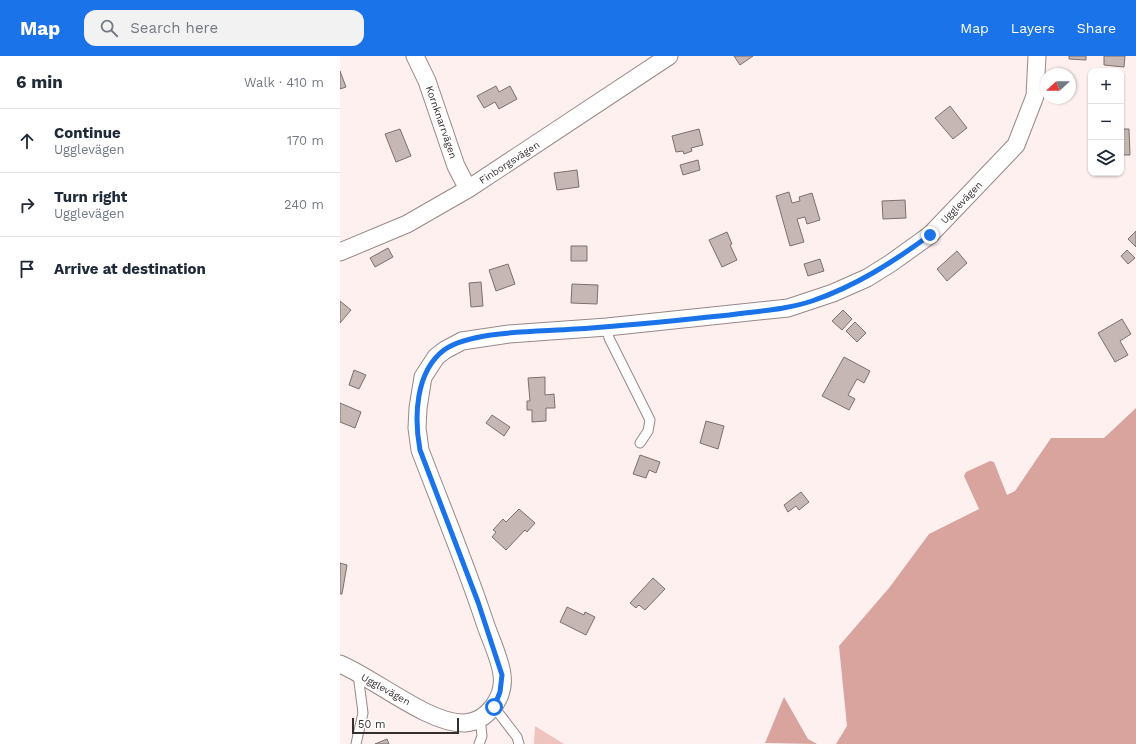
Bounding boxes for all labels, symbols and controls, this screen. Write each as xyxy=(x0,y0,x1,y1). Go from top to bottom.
search box xyxy=(84,10,364,46)
text: Map xyxy=(20,17,60,40)
icon: search xyxy=(98,17,120,39)
text: Search here xyxy=(130,19,218,37)
text: Map xyxy=(960,20,989,36)
text: Layers xyxy=(1011,20,1055,36)
text: Share xyxy=(1077,20,1116,36)
north arrow xyxy=(1040,68,1076,104)
map controls xyxy=(1088,68,1124,176)
button: + xyxy=(1088,68,1124,104)
text: 6 min xyxy=(16,72,63,92)
text: Walk · 410 m xyxy=(244,75,324,90)
street label: Kornknarrvägen xyxy=(424,84,459,160)
button: − xyxy=(1088,104,1124,140)
text: Continue xyxy=(54,124,121,142)
icon: ahead xyxy=(16,130,38,152)
text: 170 m xyxy=(287,133,324,148)
street label: Finborgsvägen xyxy=(477,139,541,186)
button: layers xyxy=(1088,140,1124,176)
text: Ugglevägen xyxy=(54,142,125,157)
street label: Ugglevägen xyxy=(939,179,984,226)
text: Turn right xyxy=(54,188,127,206)
icon: right xyxy=(16,194,38,216)
text: 240 m xyxy=(284,197,324,212)
text: Ugglevägen xyxy=(54,206,125,221)
route end xyxy=(921,226,939,244)
icon: arrive xyxy=(16,258,38,280)
text: Arrive at destination xyxy=(54,260,206,278)
street label: Ugglevägen xyxy=(359,671,412,707)
route start xyxy=(485,698,503,716)
scale bar xyxy=(352,716,459,735)
text: 50 m xyxy=(358,718,385,731)

